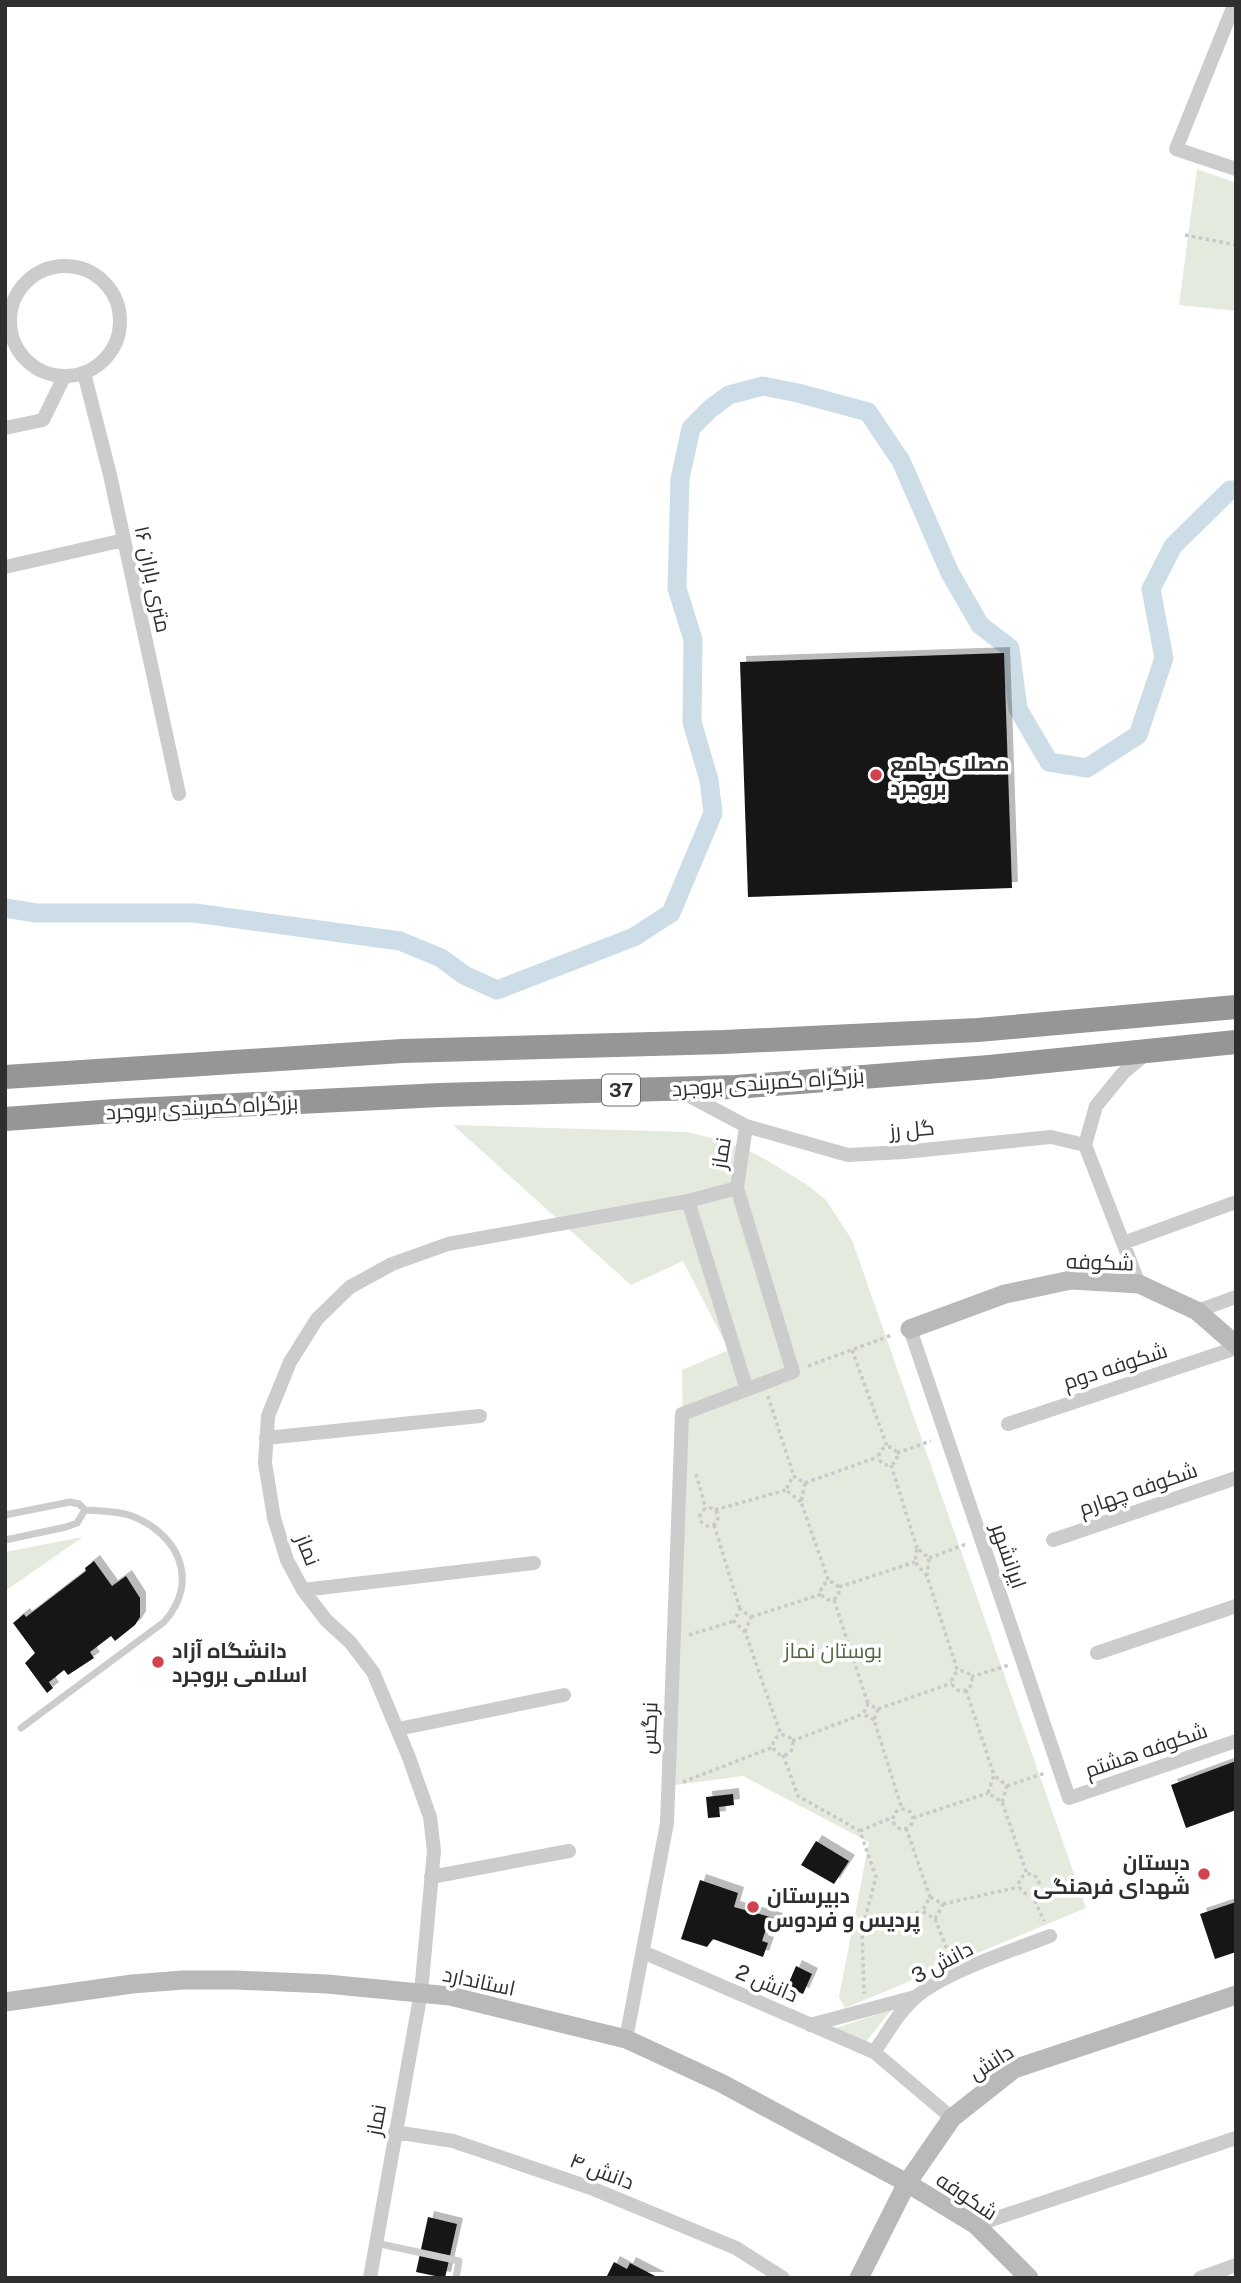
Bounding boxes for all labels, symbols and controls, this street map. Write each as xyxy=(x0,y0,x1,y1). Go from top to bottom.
street label: ۱۶ متری باران xyxy=(129,523,177,635)
place label: مصلای جامع بروجرد xyxy=(890,751,1009,801)
marker: مصلای جامع بروجرد xyxy=(868,767,884,783)
street label: بزرگراه کمربندی بروجرد xyxy=(671,1063,865,1102)
road number: 37 xyxy=(602,1074,640,1106)
street label: بزرگراه کمربندی بروجرد xyxy=(105,1089,299,1126)
street label: گل رز xyxy=(887,1115,936,1144)
street label: نماز xyxy=(706,1135,736,1171)
street label: شکوفه xyxy=(1065,1248,1135,1276)
street label: شکوفه دوم xyxy=(1060,1337,1171,1396)
street label: شکوفه چهارم xyxy=(1075,1457,1201,1523)
street label: ایرانشهر xyxy=(985,1519,1032,1592)
street label: نماز xyxy=(290,1530,325,1569)
place label: دانشگاه آزاد اسلامی بروجرد xyxy=(172,1638,308,1688)
park label: بوستان نماز xyxy=(783,1638,882,1664)
marker: دانشگاه آزاد اسلامی بروجرد xyxy=(150,1654,166,1670)
street label: نرگس xyxy=(636,1701,663,1755)
street label: شکوفه هشتم xyxy=(1081,1717,1211,1785)
place label: دبستان شهدای فرهنگی xyxy=(1033,1850,1190,1900)
marker: دبستان شهدای فرهنگی xyxy=(1196,1866,1212,1882)
place label: دبیرستان پردیس و فردوس xyxy=(767,1883,921,1935)
marker: دبیرستان پردیس و فردوس xyxy=(745,1899,761,1915)
street label: دانش 3 xyxy=(907,1935,977,1989)
street label: دانش 2 xyxy=(732,1959,802,2008)
street label: استاندارد xyxy=(440,1961,518,2001)
street label: دانش xyxy=(964,2039,1018,2086)
street label: نماز xyxy=(361,2102,391,2139)
street label: دانش ۴ xyxy=(566,2147,638,2196)
street label: شکوفه xyxy=(932,2167,1002,2225)

